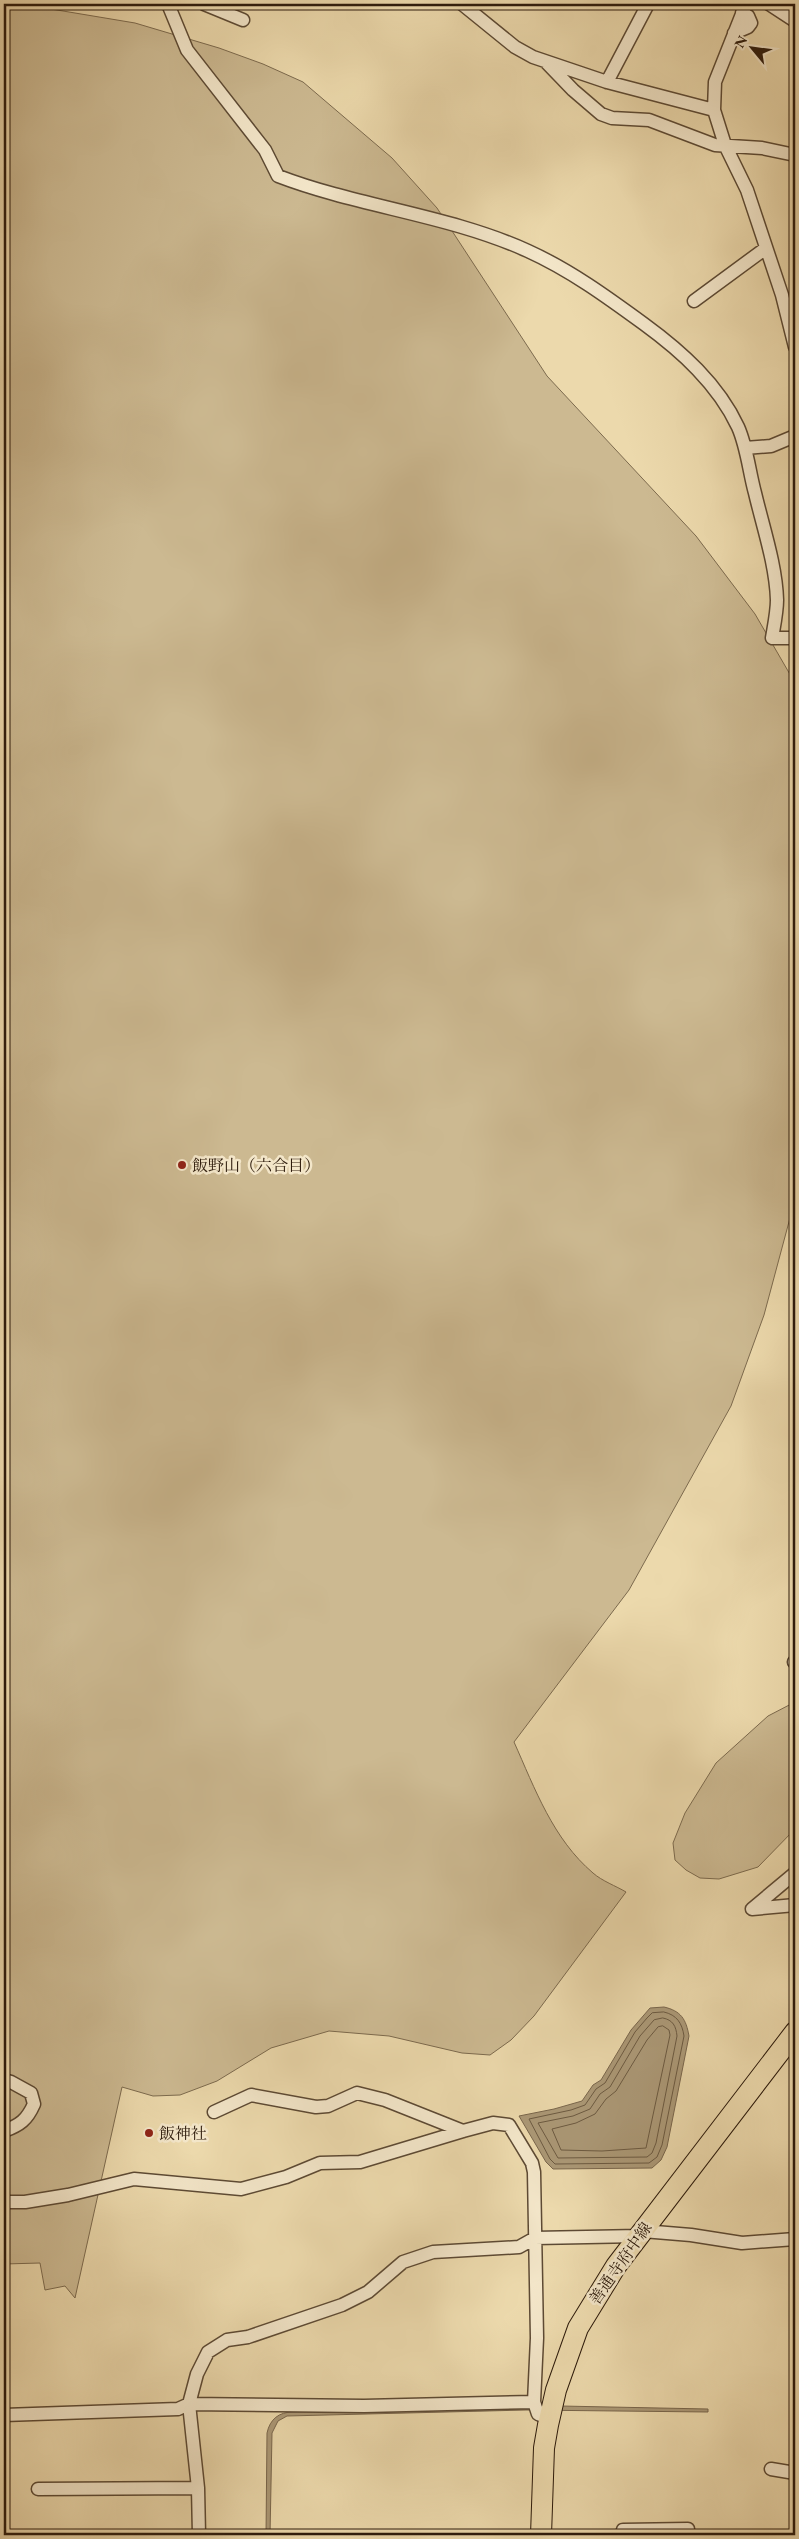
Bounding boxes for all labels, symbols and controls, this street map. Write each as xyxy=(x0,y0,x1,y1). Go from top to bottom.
north arrow xyxy=(726,22,776,72)
text: N xyxy=(730,32,752,51)
place label: 飯野山（六合目） xyxy=(192,1155,320,1176)
marker: 飯野山（六合目） xyxy=(176,1159,188,1171)
place label: 飯神社 xyxy=(159,2123,207,2144)
marker: 飯神社 xyxy=(143,2127,155,2139)
street label: 善通寺府中線 xyxy=(584,2218,657,2309)

